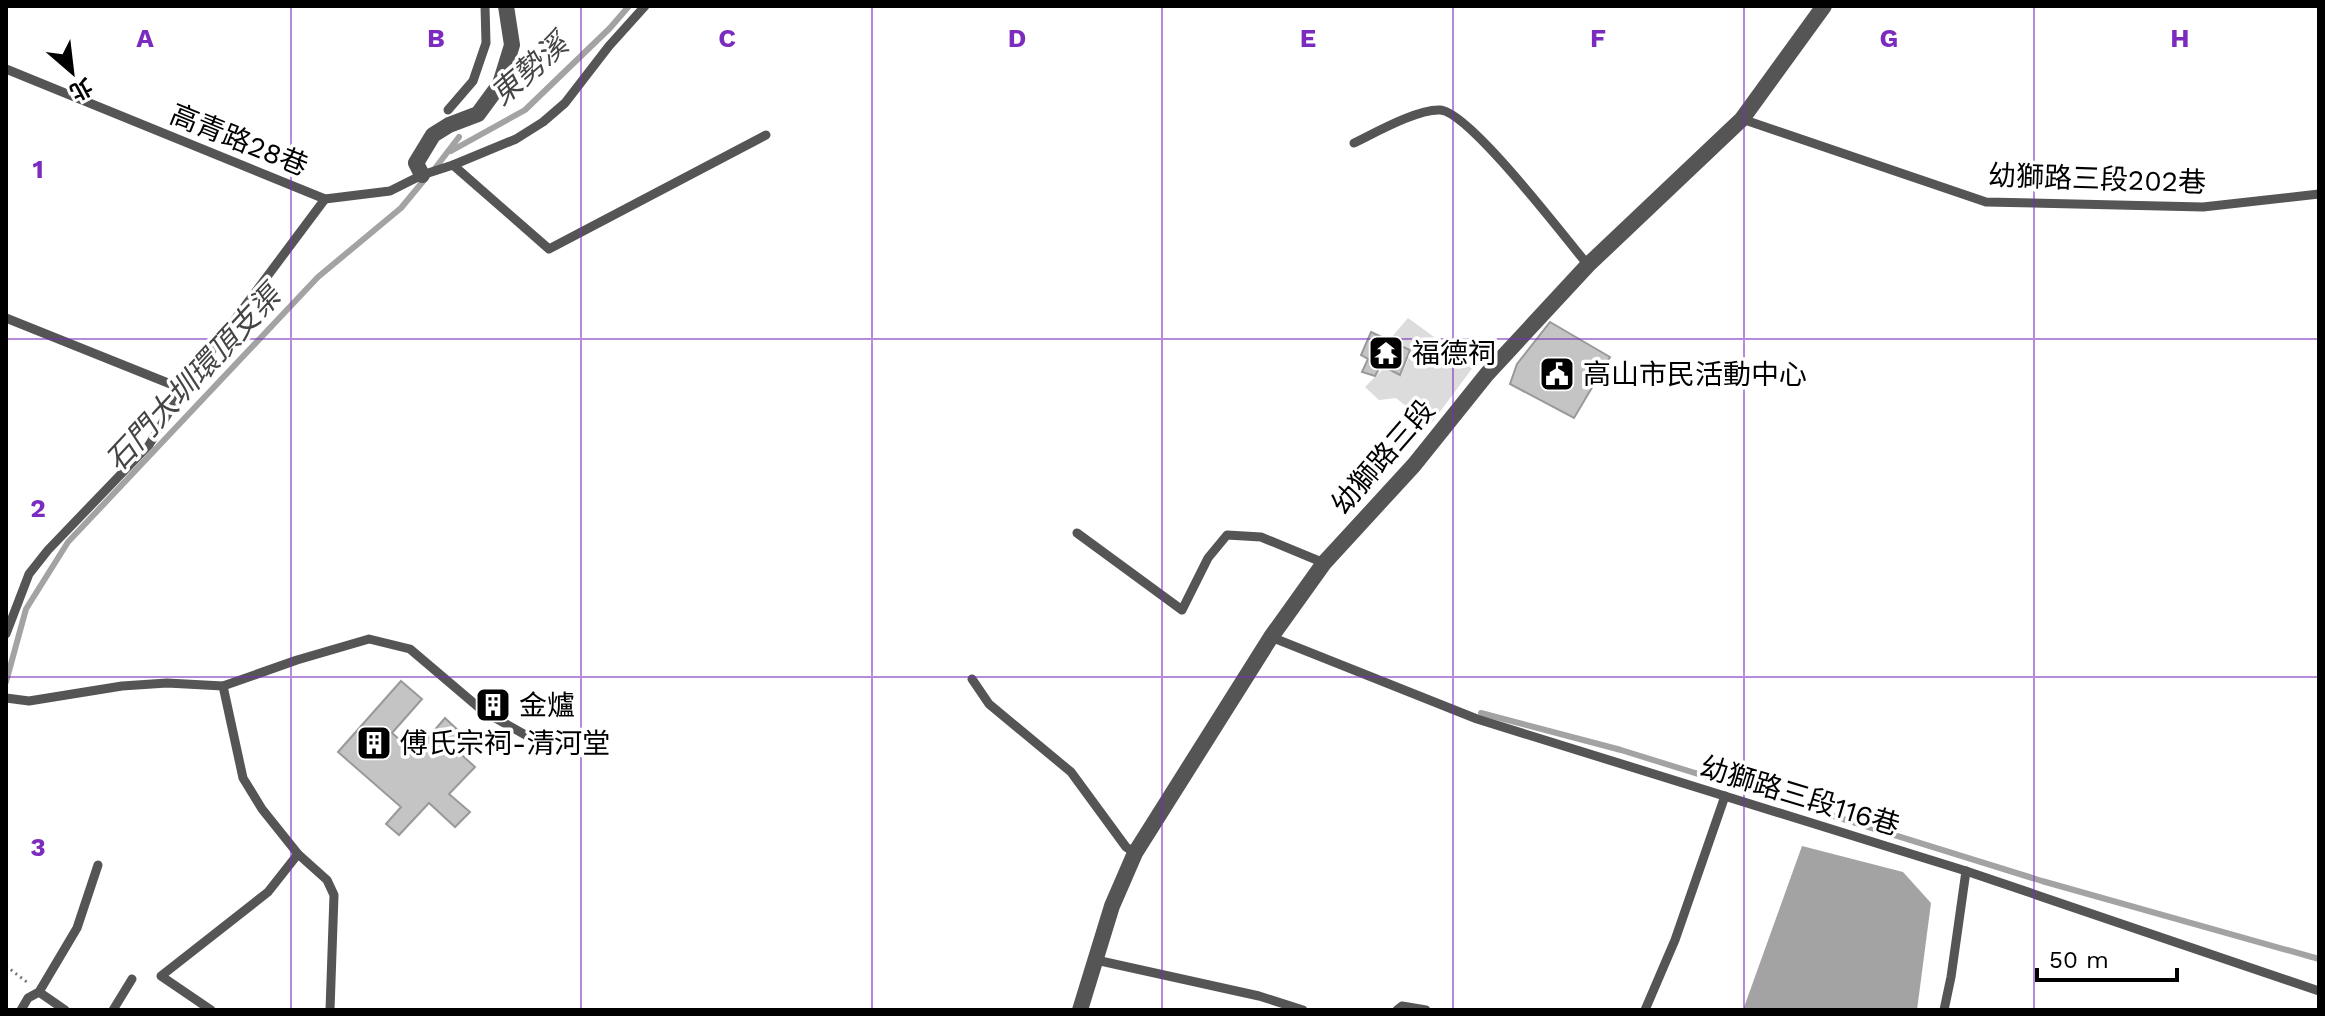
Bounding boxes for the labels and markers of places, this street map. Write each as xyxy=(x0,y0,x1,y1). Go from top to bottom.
temple icon: 福德祠 xyxy=(1367,334,1405,372)
place label: 福德祠 xyxy=(1412,337,1496,370)
public building icon: 高山市民活動中心 xyxy=(1538,355,1576,393)
place label: 高山市民活動中心 xyxy=(1583,358,1807,391)
building icon: 金爐 xyxy=(474,686,512,724)
place label: 金爐 xyxy=(519,689,575,722)
building icon: 傅氏宗祠-清河堂 xyxy=(355,724,393,762)
place label: 傅氏宗祠-清河堂 xyxy=(400,727,610,760)

